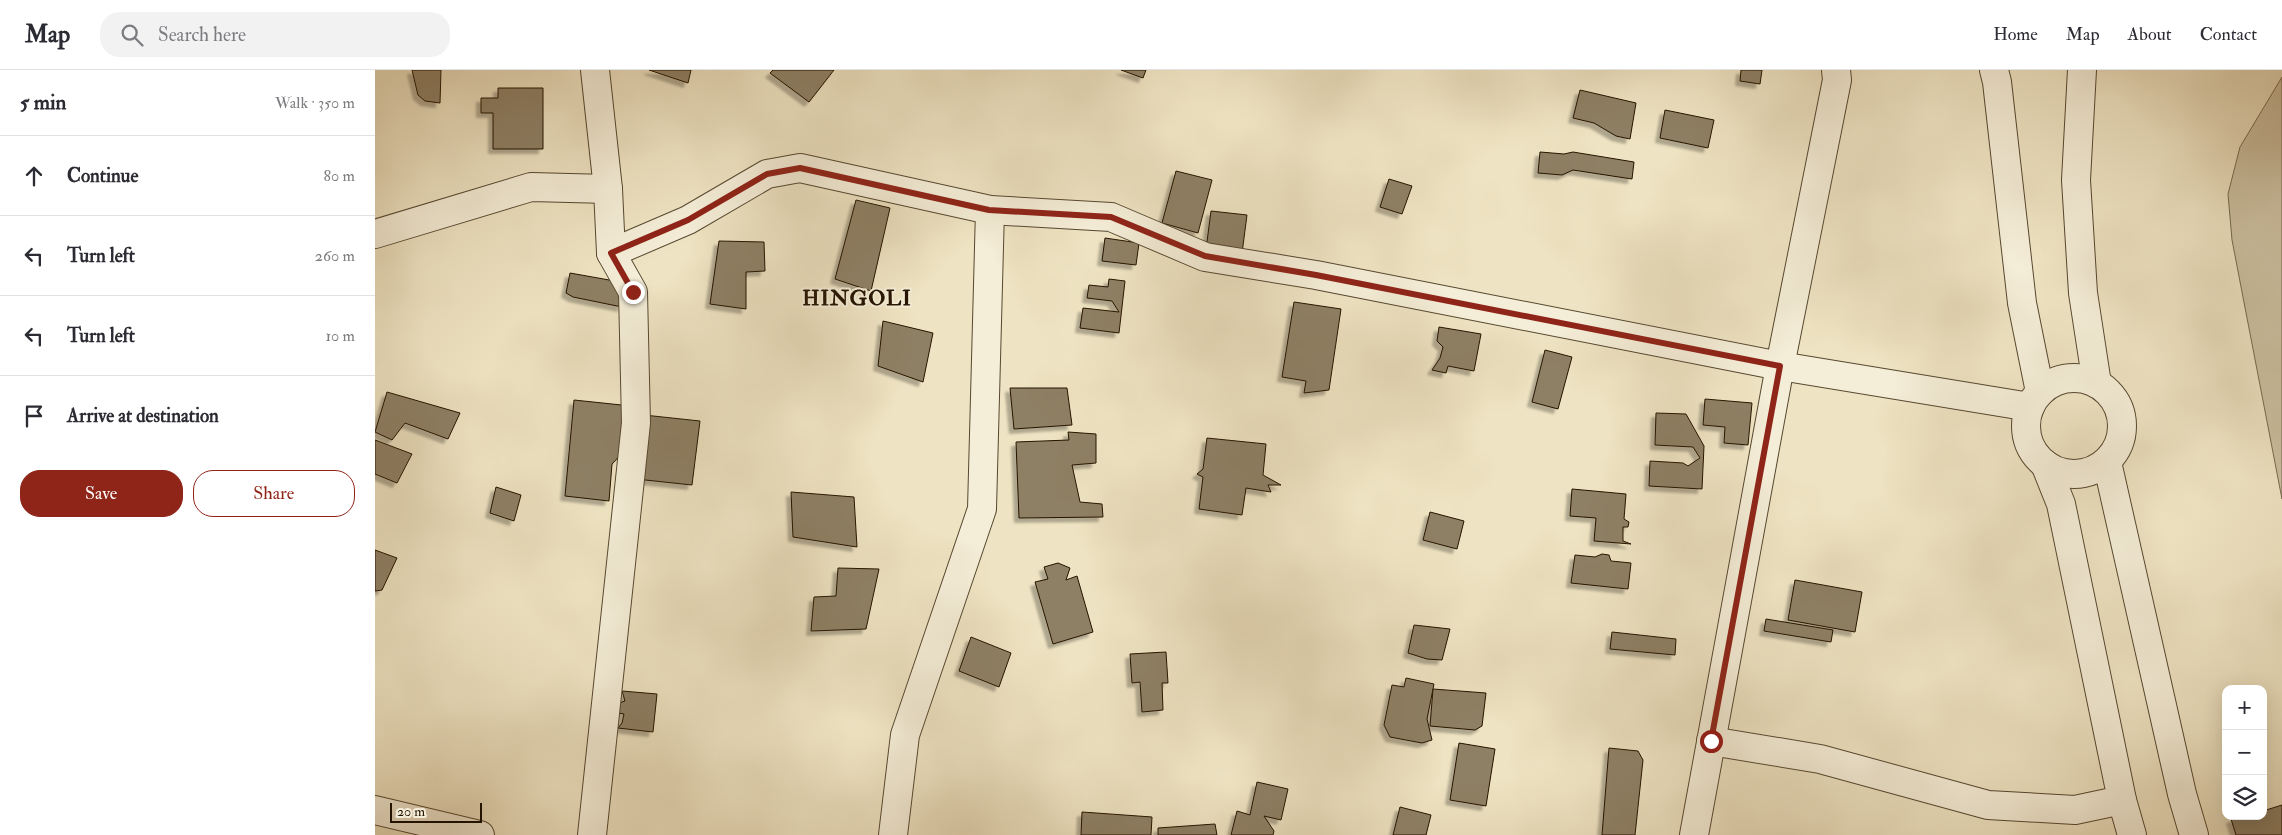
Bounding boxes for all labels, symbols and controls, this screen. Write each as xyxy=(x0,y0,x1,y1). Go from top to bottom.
search box xyxy=(100,12,450,57)
text: Map xyxy=(25,19,70,50)
icon: search xyxy=(118,21,146,49)
text: Search here xyxy=(158,23,246,47)
text: Home xyxy=(1993,23,2038,46)
text: Map xyxy=(2066,23,2100,46)
text: About xyxy=(2128,23,2172,46)
text: Contact xyxy=(2200,23,2257,46)
text: 5 min xyxy=(20,89,66,116)
text: Walk · 350 m xyxy=(275,93,355,113)
icon: ahead xyxy=(20,162,48,190)
text: Continue xyxy=(67,164,138,188)
text: 80 m xyxy=(324,166,355,186)
icon: left xyxy=(20,242,48,270)
text: Turn left xyxy=(67,244,135,268)
text: 260 m xyxy=(315,246,355,266)
route end xyxy=(622,281,645,304)
district label: HINGOLI xyxy=(802,285,912,312)
icon: left xyxy=(20,322,48,350)
text: Turn left xyxy=(67,324,135,348)
text: 10 m xyxy=(325,326,355,346)
icon: arrive xyxy=(20,402,48,430)
text: Arrive at destination xyxy=(67,404,219,428)
button: Save xyxy=(20,470,183,517)
button: Share xyxy=(193,470,355,517)
map controls xyxy=(2222,685,2267,820)
button: + xyxy=(2222,685,2267,730)
route start xyxy=(1700,730,1723,753)
button: − xyxy=(2222,730,2267,775)
button: layers xyxy=(2222,775,2267,820)
scale bar xyxy=(390,800,483,823)
text: 20 m xyxy=(397,803,425,820)

